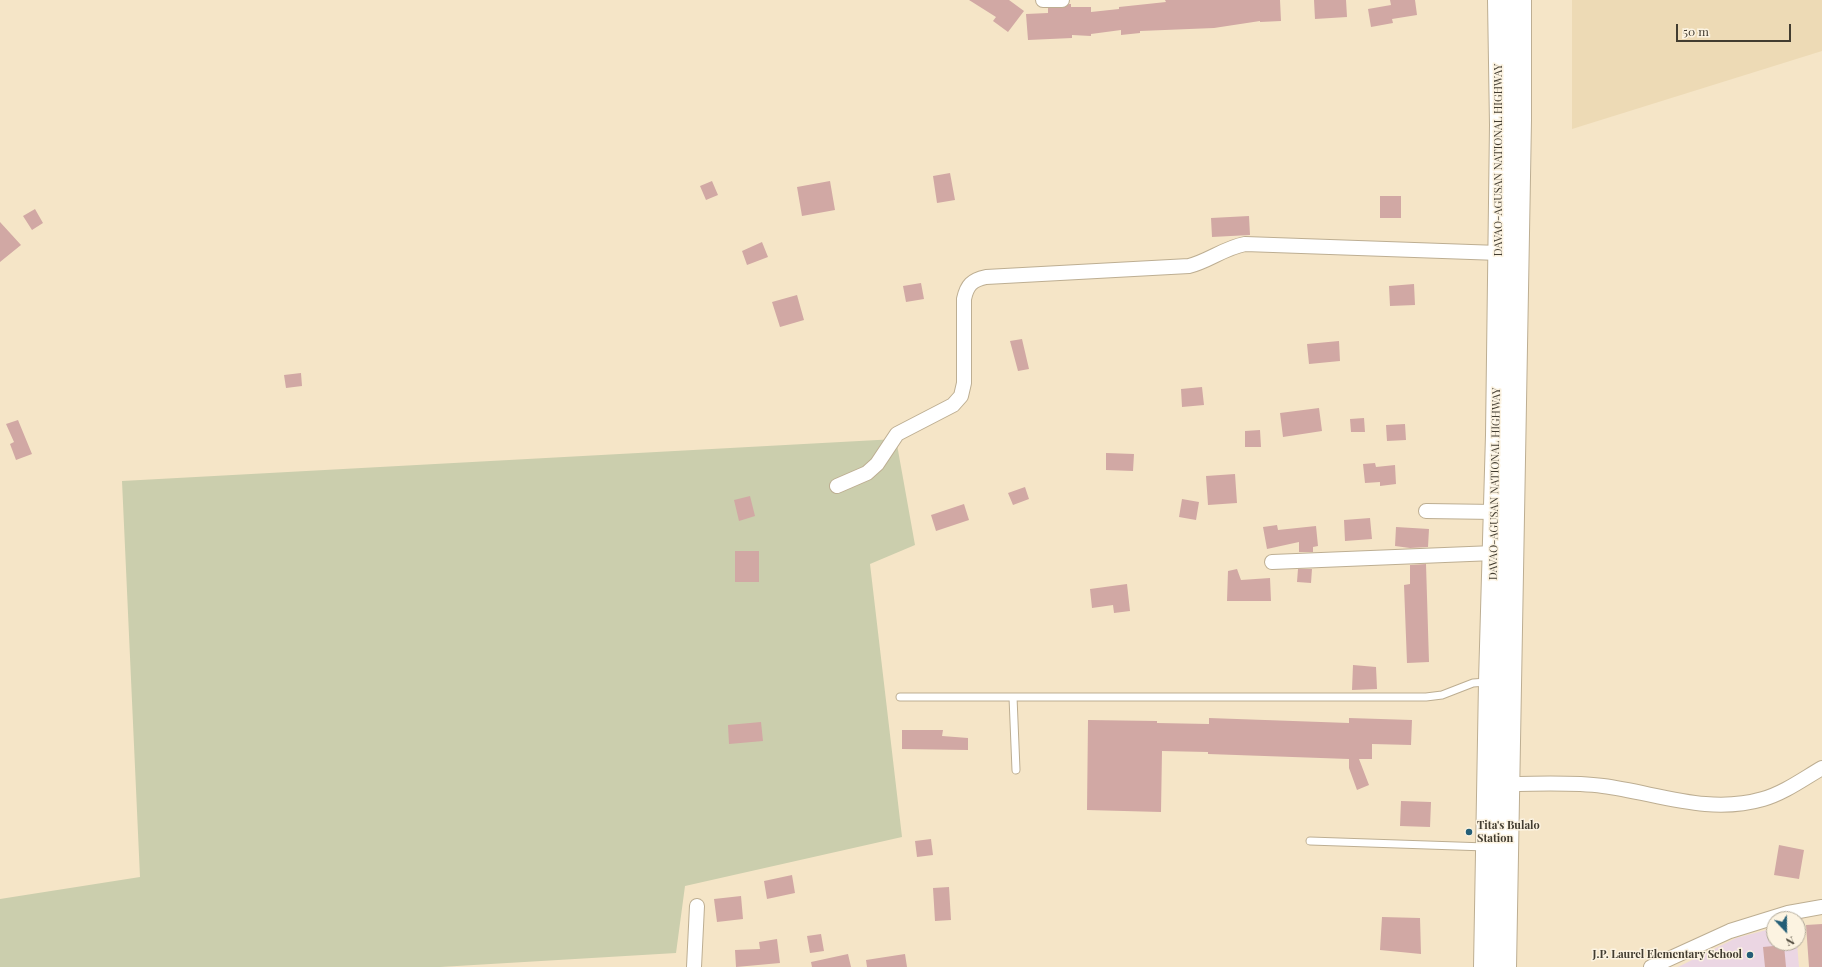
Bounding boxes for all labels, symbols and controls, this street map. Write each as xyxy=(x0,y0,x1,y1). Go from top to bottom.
scale bar xyxy=(1678,16,1793,42)
text: 50 m xyxy=(1683,23,1709,39)
street label: DAVAO-AGUSAN NATIONAL HIGHWAY xyxy=(1492,64,1506,256)
street label: DAVAO-AGUSAN NATIONAL HIGHWAY xyxy=(1487,388,1503,580)
place label: Tita's Bulalo Station xyxy=(1477,819,1540,845)
marker: Tita's Bulalo Station xyxy=(1464,827,1474,837)
north arrow xyxy=(1766,911,1806,951)
text: N xyxy=(1784,933,1797,950)
place label: J.P. Laurel Elementary School xyxy=(1593,948,1742,962)
marker: J.P. Laurel Elementary School xyxy=(1745,950,1755,960)

